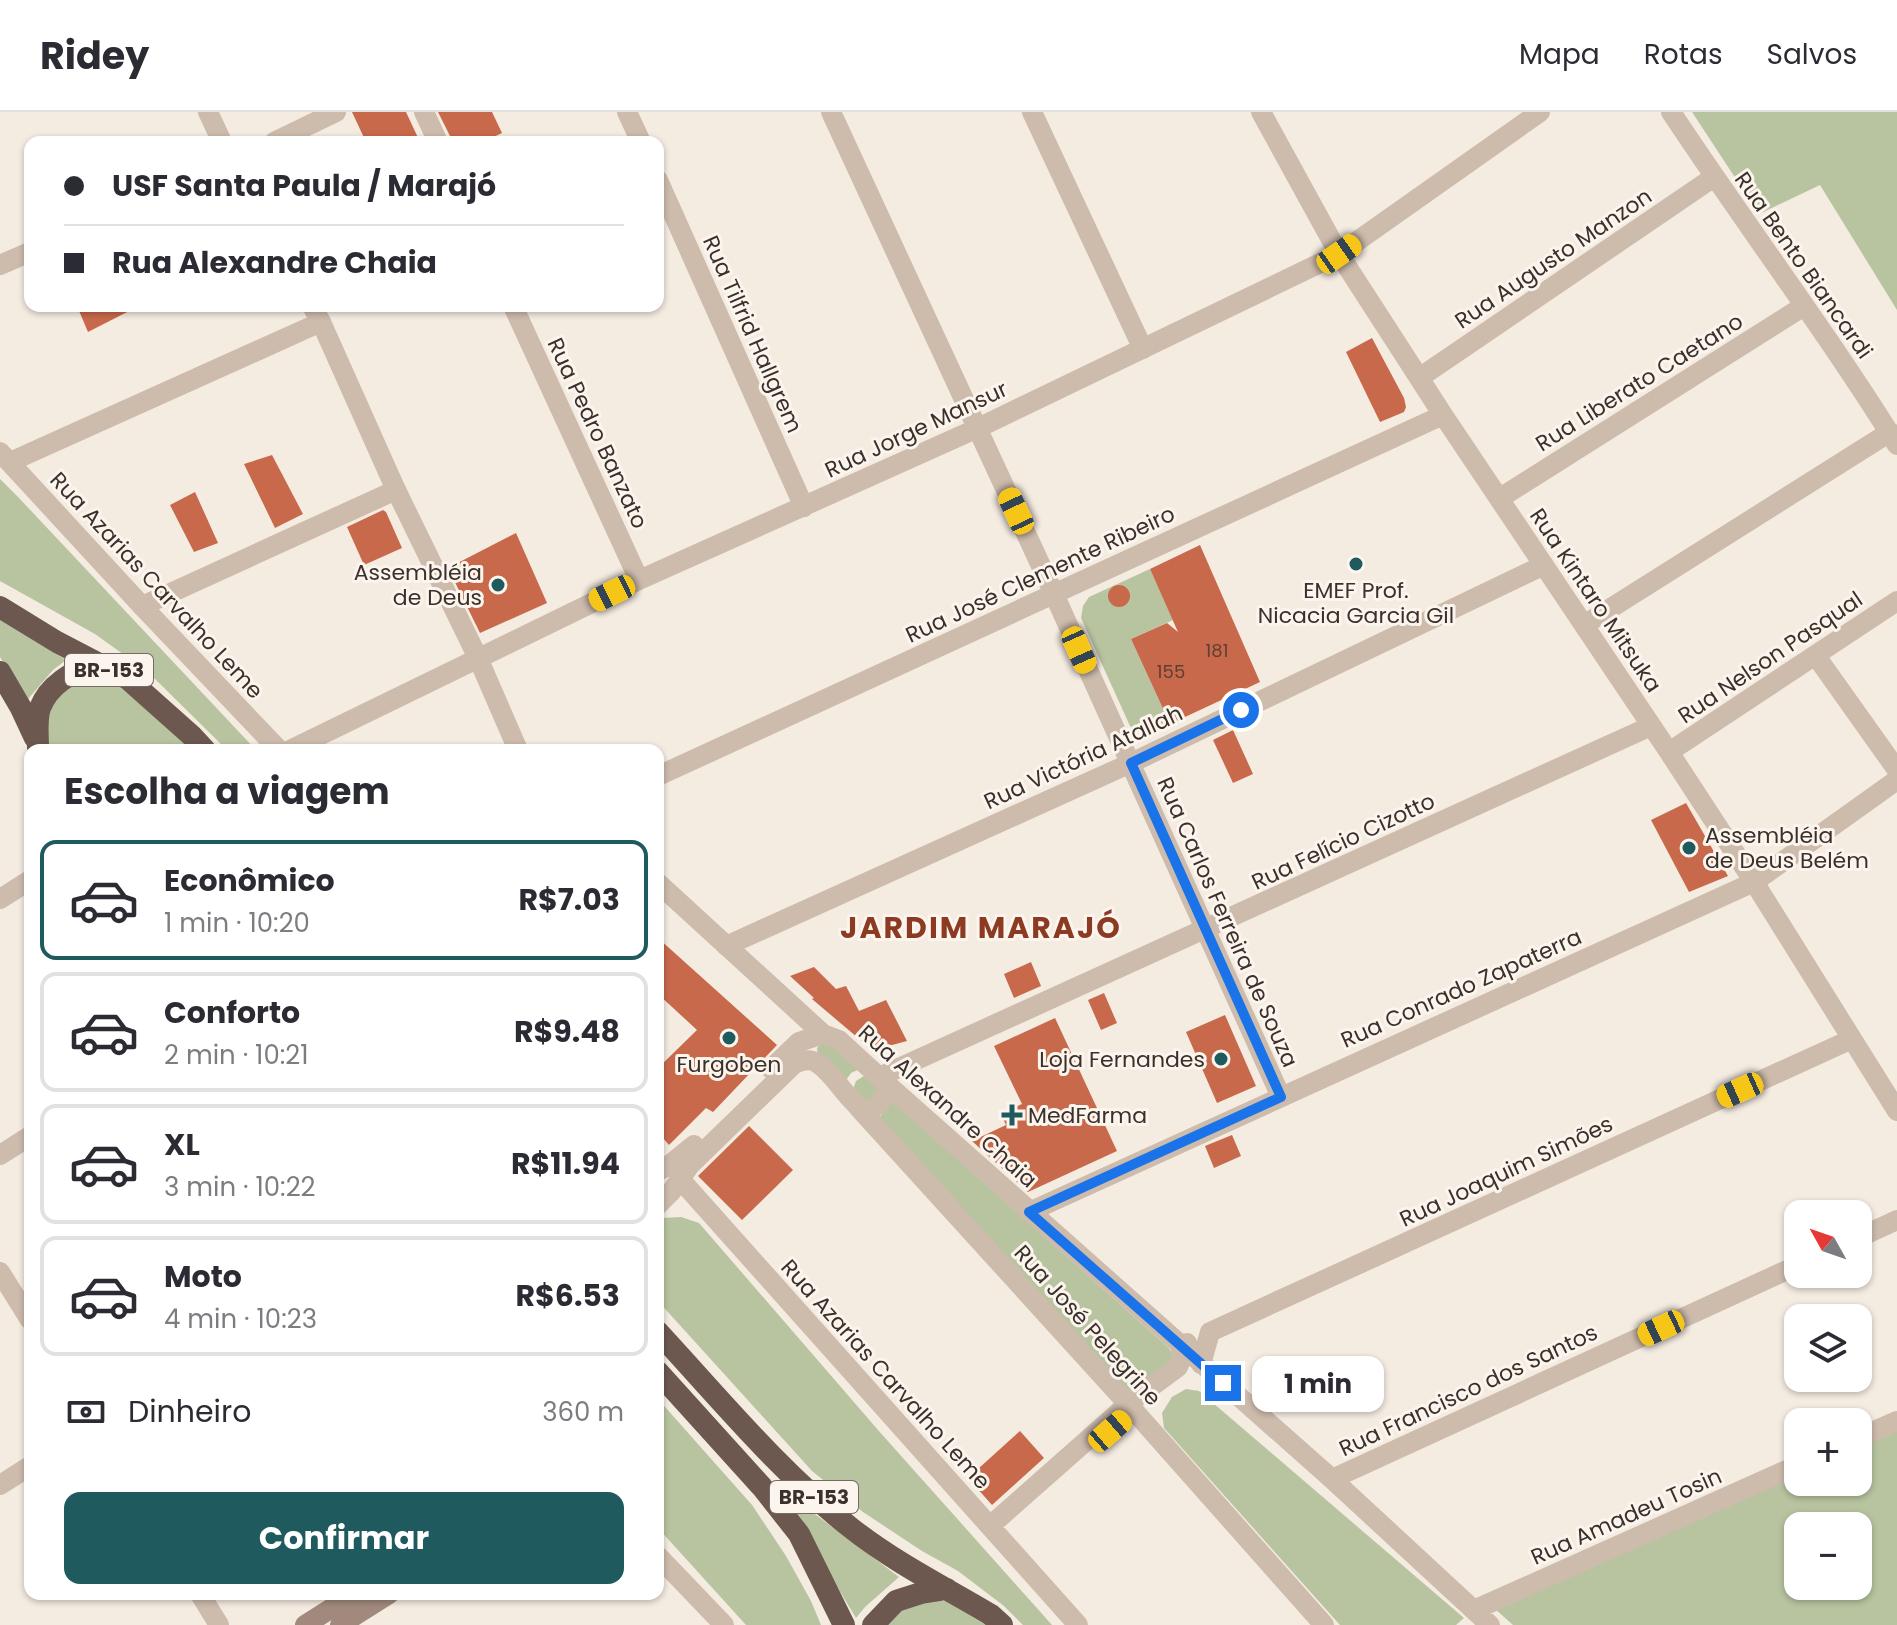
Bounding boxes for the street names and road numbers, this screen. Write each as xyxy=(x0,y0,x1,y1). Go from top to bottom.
street label: Rua Bento Biancardi xyxy=(1727,165,1880,365)
street label: Rua Augusto Manzon xyxy=(1449,181,1658,336)
street label: Rua Tilfrid Hallgrem xyxy=(695,231,810,438)
street label: Rua Liberato Caetano xyxy=(1530,306,1749,459)
street label: Rua Pedro Banzato xyxy=(540,333,655,534)
street label: Rua Jorge Mansur xyxy=(820,374,1013,485)
street label: Rua Azarias Carvalho Leme xyxy=(43,465,270,706)
street label: Rua José Clemente Ribeiro xyxy=(900,498,1180,651)
street label: Rua Kintaro Mitsuka xyxy=(1522,502,1669,699)
street label: Rua Nelson Pasqual xyxy=(1672,584,1869,731)
road number: BR-153 xyxy=(65,654,153,686)
street label: Rua Victória Atallah xyxy=(979,698,1188,817)
street label: Rua Carlos Ferreira de Souza xyxy=(1149,772,1306,1072)
street label: Rua Felício Cizotto xyxy=(1246,785,1440,898)
street label: Rua Conrado Zapaterra xyxy=(1336,921,1587,1056)
street label: Rua Alexandre Chaia xyxy=(852,1018,1044,1195)
street label: Rua Joaquim Simões xyxy=(1395,1108,1618,1235)
street label: Rua José Pelegrine xyxy=(1007,1238,1168,1412)
street label: Rua Azarias Carvalho Leme xyxy=(774,1253,997,1496)
street label: Rua Francisco dos Santos xyxy=(1334,1317,1602,1464)
street label: Rua Amadeu Tosin xyxy=(1526,1460,1727,1573)
road number: BR-153 xyxy=(770,1481,858,1513)

